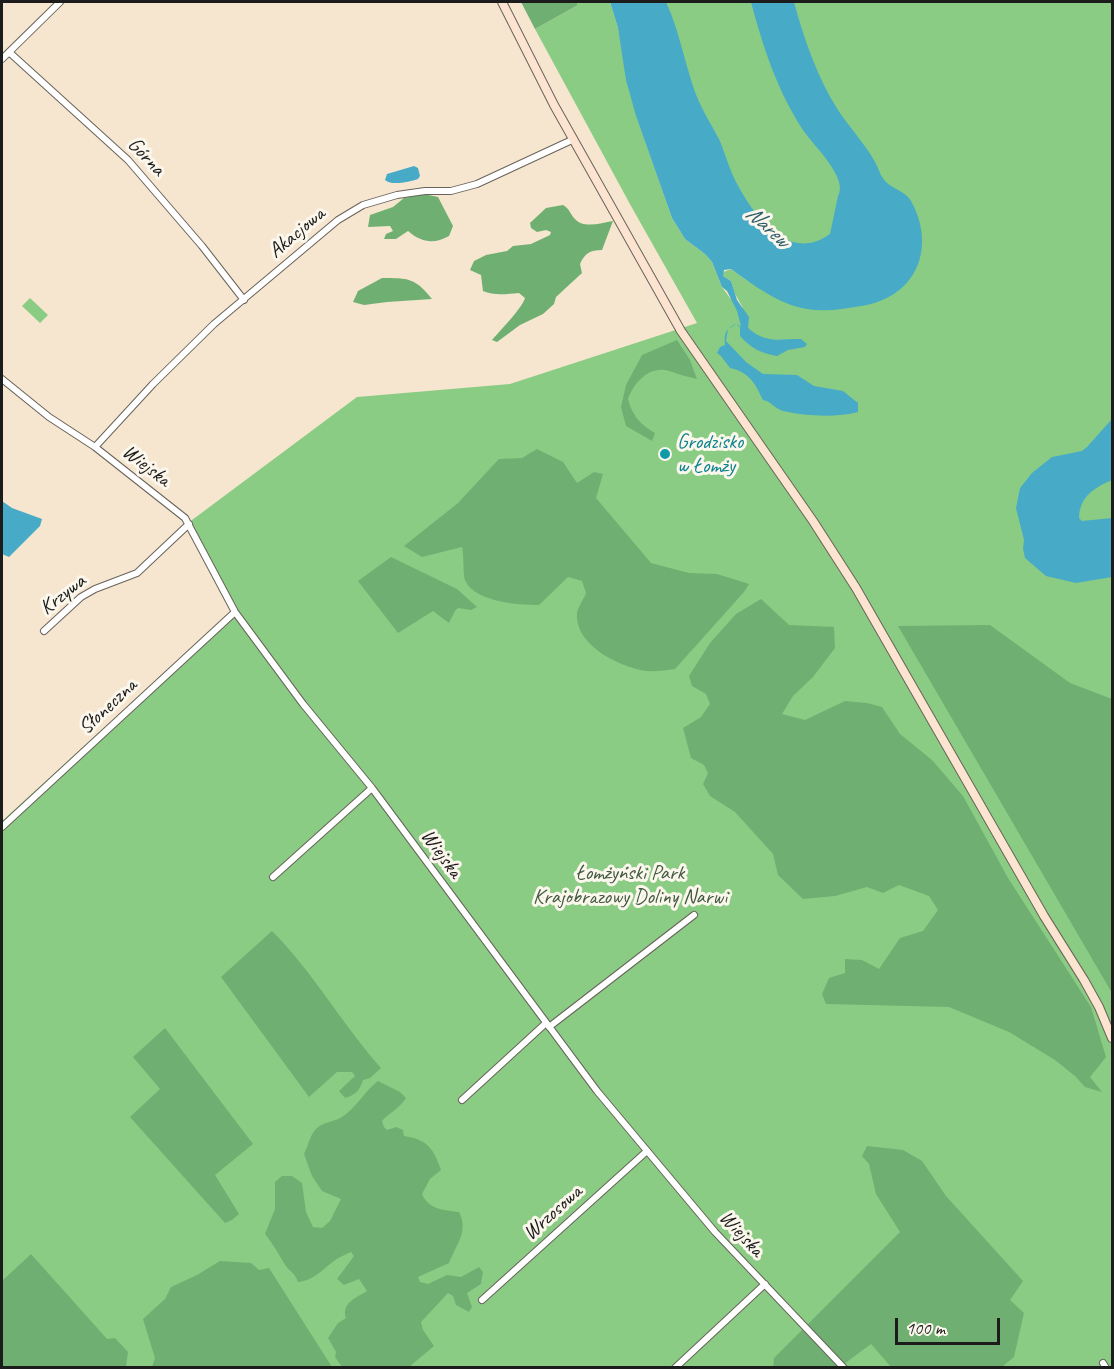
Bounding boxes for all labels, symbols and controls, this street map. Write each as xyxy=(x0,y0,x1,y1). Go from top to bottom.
street label: Górna xyxy=(122,132,170,182)
water label: Narew xyxy=(740,201,794,253)
street label: Akacjowa xyxy=(264,202,330,264)
place label: Grodzisko w Łomży xyxy=(677,429,743,479)
street label: Wiejska xyxy=(117,439,175,493)
marker: Grodzisko w Łomży xyxy=(658,447,672,461)
street label: Krzywa xyxy=(35,569,91,621)
street label: Słoneczna xyxy=(74,674,142,740)
street label: Wiejska xyxy=(415,825,467,883)
park label: Łomżyński Park Krajobrazowy Doliny Narwi xyxy=(533,860,727,910)
street label: Wrzosowa xyxy=(518,1180,588,1246)
street label: Wiejska xyxy=(713,1206,769,1262)
scale bar xyxy=(898,1306,1003,1344)
text: 100 m xyxy=(906,1317,945,1339)

